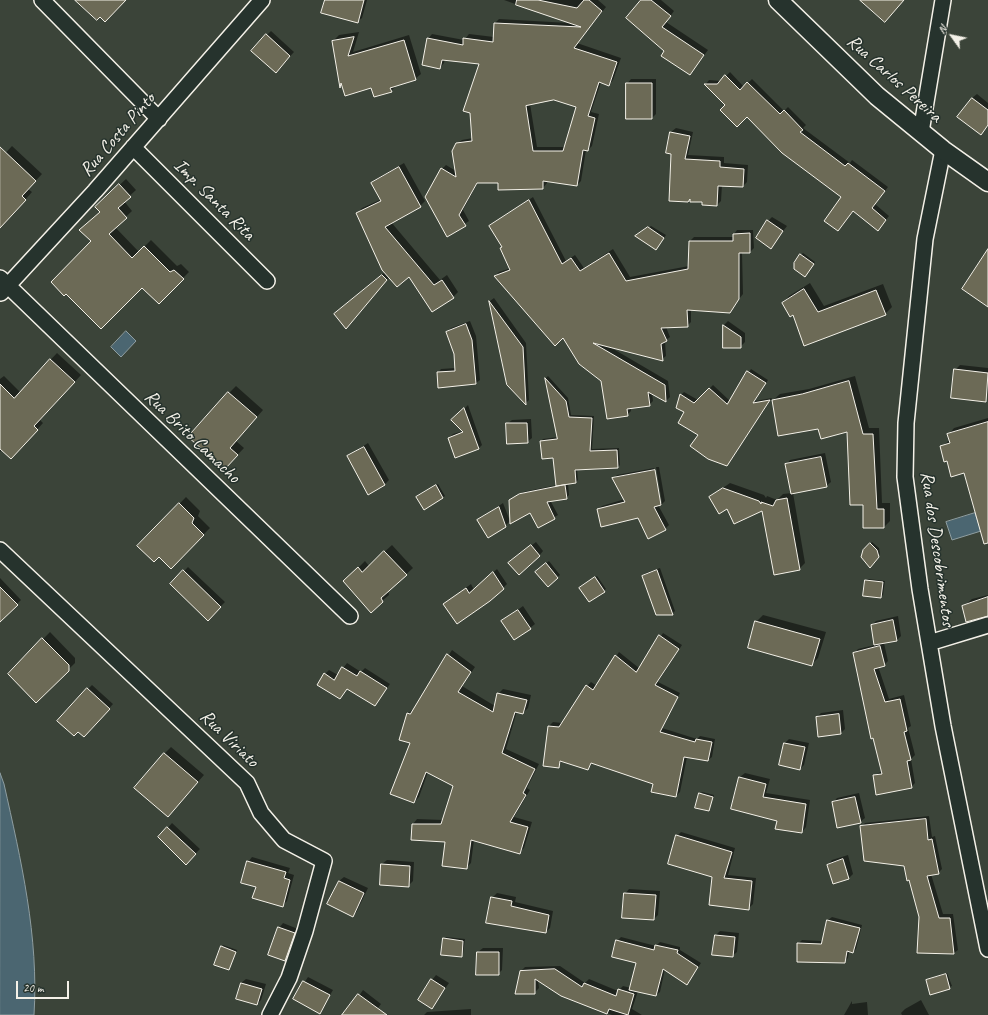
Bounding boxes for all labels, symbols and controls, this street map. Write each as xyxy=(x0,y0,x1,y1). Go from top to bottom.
north arrow xyxy=(932,16,972,56)
text: N xyxy=(934,23,950,36)
street label: Rua Carlos Pereira xyxy=(842,30,946,128)
street label: Rua Costa Pinto xyxy=(75,88,161,182)
street label: Imp. Santa Rita xyxy=(169,155,259,245)
street label: Rua Brito Camacho xyxy=(139,386,245,488)
street label: Rua dos Descobrimentos xyxy=(915,470,959,628)
street label: Rua Viriato xyxy=(195,705,263,773)
scale bar xyxy=(18,973,71,999)
text: 20 m xyxy=(23,980,43,996)

